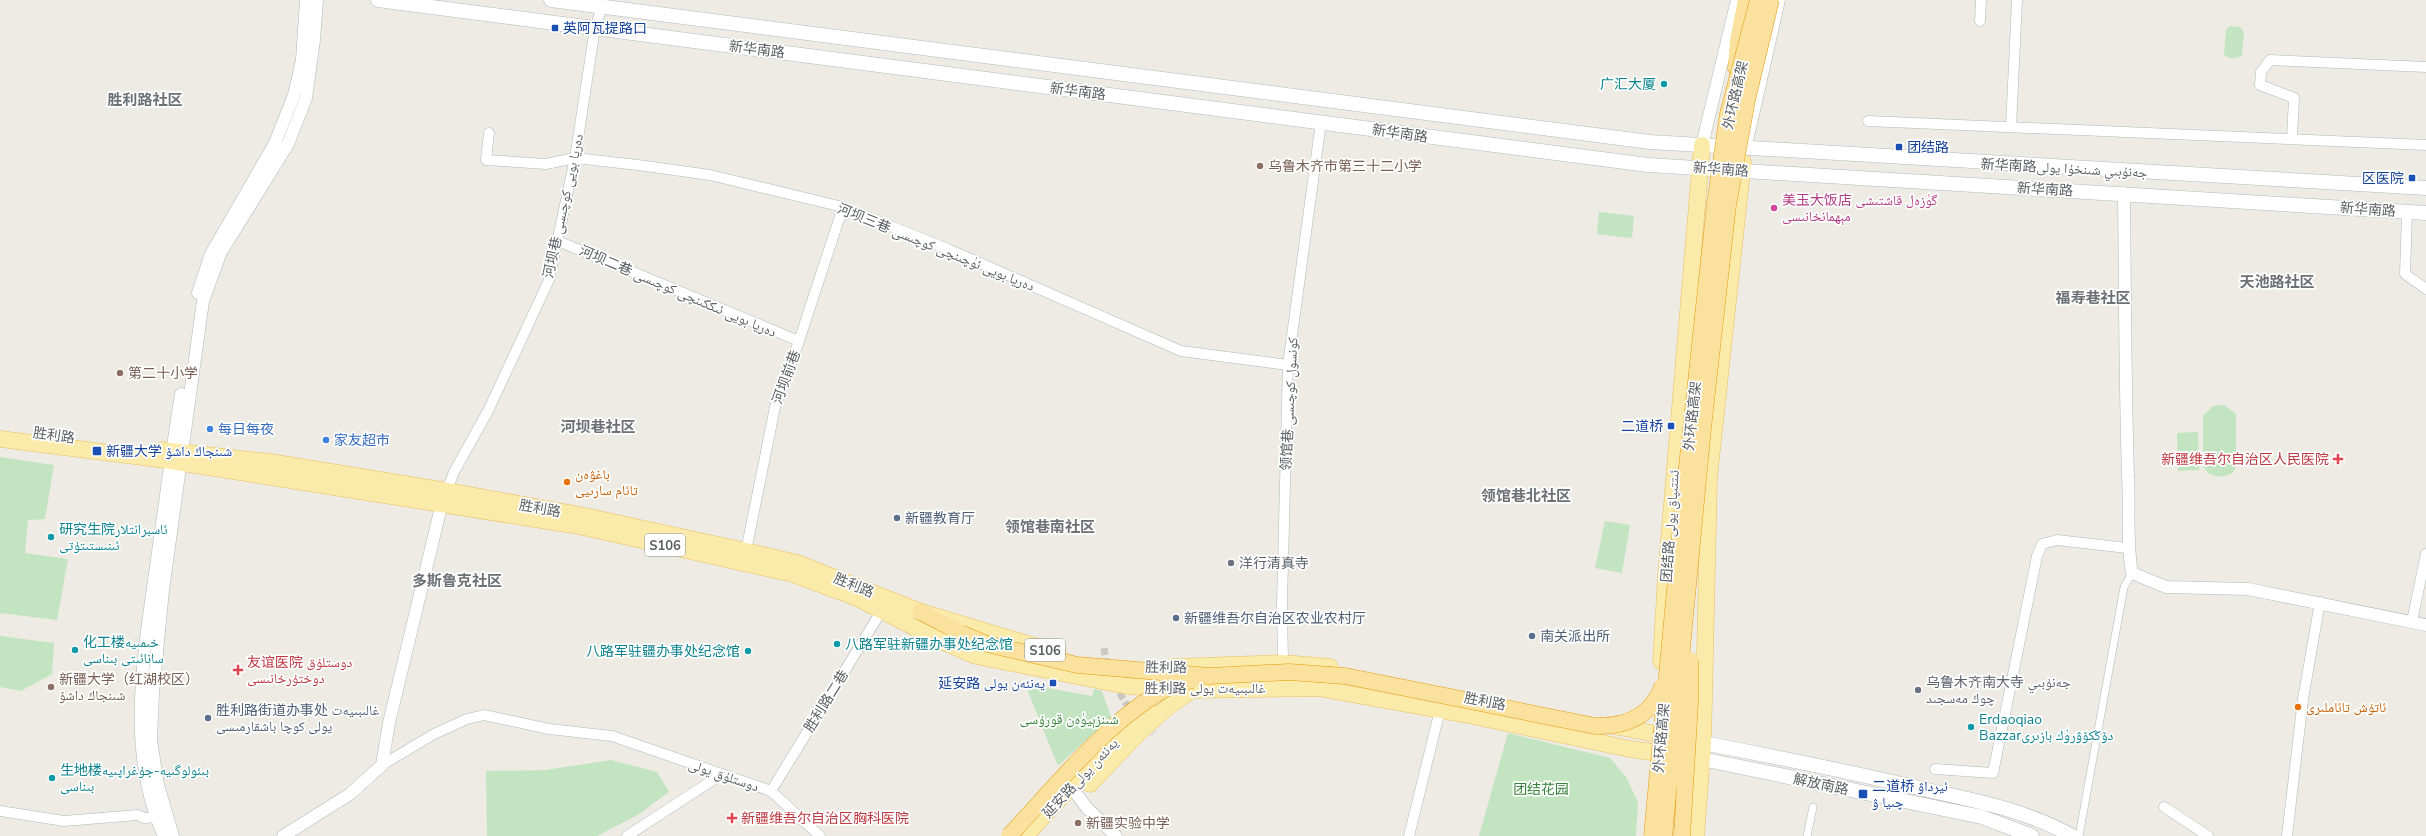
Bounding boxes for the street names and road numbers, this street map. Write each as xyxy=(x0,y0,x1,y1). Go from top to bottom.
street label: 新华南路 xyxy=(728,37,786,62)
street label: 外环路高架 xyxy=(1718,59,1753,131)
street label: 新华南路 xyxy=(1049,79,1107,104)
street label: 新华南路 xyxy=(1371,120,1429,147)
street label: 河坝巷 دەريا بويى كوچىسى xyxy=(539,132,588,280)
street label: 新华南路جەنۇبىي شىنخۇا يولى xyxy=(1980,155,2148,184)
street label: 新华南路 xyxy=(1692,158,1750,181)
street label: 新华南路 xyxy=(2017,179,2073,200)
street label: 新华南路 xyxy=(2339,198,2397,221)
street label: 河坝三巷 دەريا بويى ئۈچىنچى كوچىسى xyxy=(834,199,1037,296)
street label: 河坝二巷 دەريا بويى ئىككىنچى كوچىسى xyxy=(576,241,780,342)
street label: 领馆巷 كونسول كوچىسى xyxy=(1277,337,1302,471)
street label: 河坝前巷 xyxy=(768,348,805,407)
street label: 外环路高架 xyxy=(1679,380,1706,452)
street label: 胜利路 xyxy=(32,423,76,448)
street label: 团结路 ئىتتىپاق يولى xyxy=(1657,469,1684,583)
street label: 胜利路 xyxy=(518,495,562,521)
road number: S106 xyxy=(645,534,685,556)
street label: 胜利路 xyxy=(831,569,877,602)
road number: S106 xyxy=(1025,639,1065,661)
street label: 胜利路 xyxy=(1145,658,1187,677)
street label: 胜利路二巷 xyxy=(800,667,853,736)
street label: 胜利路 غالىبىيەت يولى xyxy=(1144,679,1266,698)
street label: 胜利路 xyxy=(1462,688,1507,715)
street label: 外环路高架 xyxy=(1649,702,1674,774)
street label: 延安路يەنئەن يولى xyxy=(1038,734,1123,823)
street label: دوستلۇق يولى xyxy=(686,755,762,796)
street label: 解放南路 xyxy=(1792,769,1850,800)

